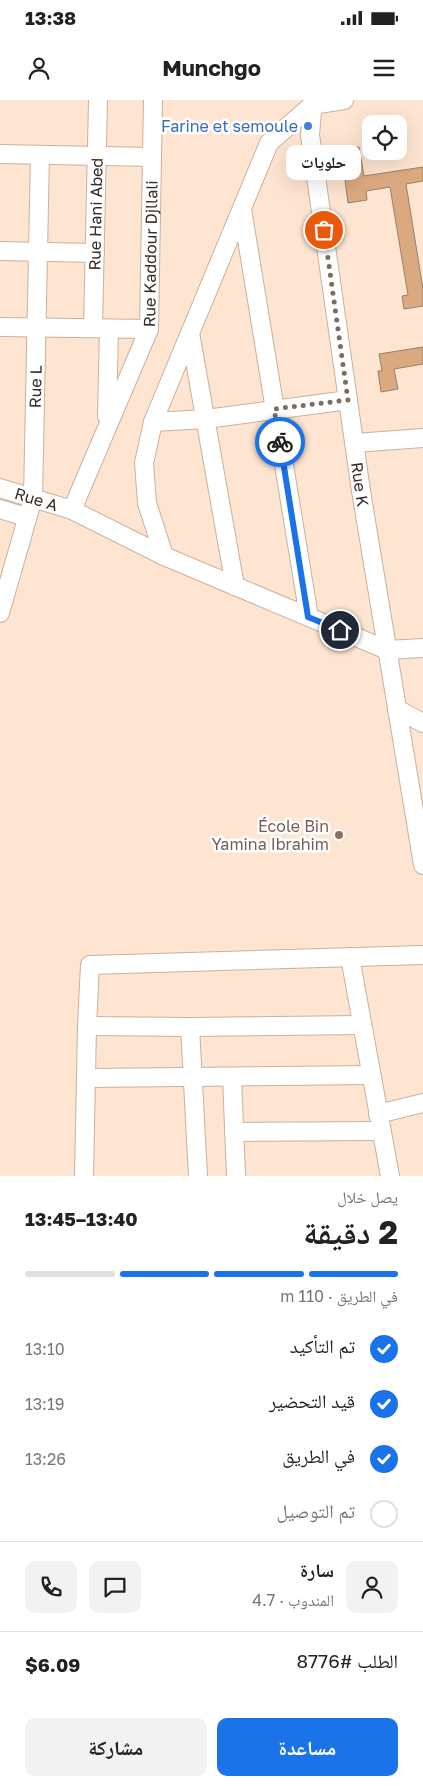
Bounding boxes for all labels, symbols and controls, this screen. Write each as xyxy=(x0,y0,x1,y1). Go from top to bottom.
text: 13:38 xyxy=(25,6,76,29)
icon: person xyxy=(25,54,53,82)
text: Munchgo xyxy=(162,54,261,81)
icon: menu xyxy=(370,54,398,82)
map controls xyxy=(362,115,407,160)
button: locate xyxy=(362,115,407,160)
place label: Farine et semoule xyxy=(161,116,298,136)
marker: Farine et semoule xyxy=(302,120,314,132)
callout: حلويات xyxy=(286,145,362,180)
text: حلويات xyxy=(301,152,346,172)
street label: Rue Hani Abed xyxy=(84,158,107,271)
street label: Rue Kaddour Djllali xyxy=(139,180,162,327)
pin xyxy=(303,209,345,251)
icon: bag xyxy=(310,216,338,244)
street label: Rue L xyxy=(25,365,46,408)
courier xyxy=(255,417,305,467)
icon: bike xyxy=(266,428,294,456)
street label: Rue K xyxy=(347,461,373,508)
street label: Rue A xyxy=(12,483,61,515)
pin xyxy=(319,609,361,651)
icon: home xyxy=(326,616,354,644)
place label: École Bin Yamina Ibrahim xyxy=(211,816,329,854)
marker: École Bin Yamina Ibrahim xyxy=(333,829,345,841)
text: يصل خلال xyxy=(337,1187,398,1207)
text: 13:40–13:45 xyxy=(25,1207,138,1230)
text: 2 دقيقة xyxy=(303,1213,398,1251)
text: في الطريق · 110 m xyxy=(280,1286,398,1306)
text: تم التأكيد xyxy=(290,1334,355,1357)
icon: check xyxy=(370,1335,398,1363)
text: 13:10 xyxy=(25,1339,65,1359)
text: قيد التحضير xyxy=(269,1389,355,1412)
icon: check xyxy=(370,1390,398,1418)
text: 13:19 xyxy=(25,1394,64,1414)
text: في الطريق xyxy=(282,1444,355,1467)
icon: check xyxy=(370,1445,398,1473)
text: 13:26 xyxy=(25,1449,66,1469)
text: تم التوصيل xyxy=(276,1499,355,1522)
text: سارة xyxy=(300,1558,334,1581)
button: phone xyxy=(25,1561,77,1613)
button: chat xyxy=(89,1561,141,1613)
button: person xyxy=(346,1561,398,1613)
text: المندوب · 4.7 xyxy=(252,1590,334,1610)
text: الطلب #8776 xyxy=(296,1649,398,1672)
text: $6.09 xyxy=(25,1653,80,1676)
button: مشاركة xyxy=(25,1718,207,1776)
button: مساعدة xyxy=(217,1718,398,1776)

